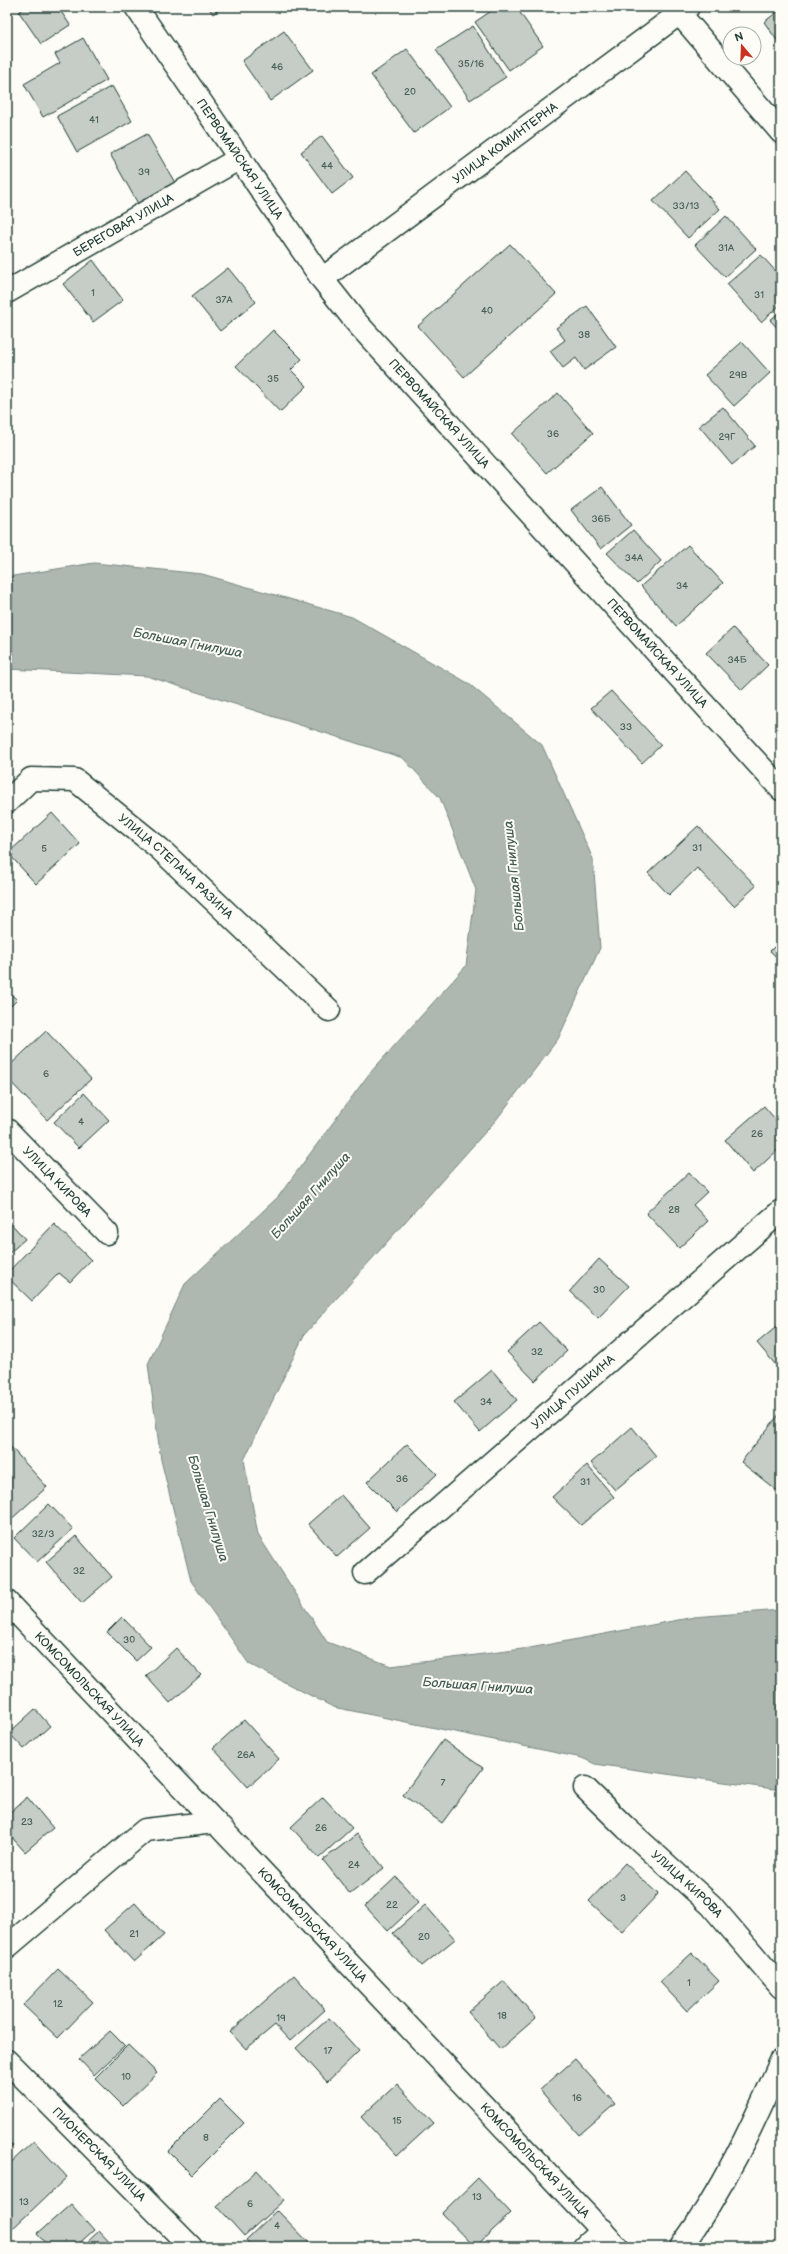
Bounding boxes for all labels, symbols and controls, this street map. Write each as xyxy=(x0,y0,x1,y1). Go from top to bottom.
north arrow xyxy=(722,26,762,66)
text: N xyxy=(733,30,745,45)
house number: 35/16 xyxy=(458,58,484,70)
house number: 46 xyxy=(271,61,283,73)
house number: 20 xyxy=(404,86,416,98)
street label: ПЕРВОМАЙСКАЯ УЛИЦА xyxy=(193,96,286,223)
street label: УЛИЦА КОМИНТЕРНА xyxy=(450,99,561,187)
house number: 41 xyxy=(89,114,99,126)
house number: 44 xyxy=(321,160,333,172)
house number: 39 xyxy=(138,166,150,178)
street label: БЕРЕГОВАЯ УЛИЦА xyxy=(70,190,177,260)
house number: 33/13 xyxy=(673,200,699,212)
house number: 31А xyxy=(718,242,735,254)
house number: 1 xyxy=(91,287,95,299)
house number: 31 xyxy=(754,289,764,301)
house number: 37А xyxy=(215,294,233,306)
house number: 40 xyxy=(481,305,493,317)
house number: 38 xyxy=(578,329,590,341)
street label: ПЕРВОМАЙСКАЯ УЛИЦА xyxy=(385,356,493,472)
house number: 29В xyxy=(729,369,748,381)
house number: 35 xyxy=(267,373,279,385)
house number: 36 xyxy=(547,428,559,440)
house number: 29Г xyxy=(718,431,736,443)
house number: 36Б xyxy=(591,513,611,525)
house number: 34А xyxy=(625,552,644,564)
house number: 34 xyxy=(676,580,688,592)
street label: ПЕРВОМАЙСКАЯ УЛИЦА xyxy=(603,596,711,712)
water label: Большая Гнилуша xyxy=(132,625,244,661)
house number: 34Б xyxy=(727,654,747,666)
house number: 33 xyxy=(620,721,632,733)
street label: УЛИЦА СТЕПАНА РАЗИНА xyxy=(115,811,236,923)
water label: Большая Гнилуша xyxy=(500,820,528,932)
house number: 31 xyxy=(692,842,702,854)
house number: 5 xyxy=(41,843,47,855)
house number: 6 xyxy=(43,1068,49,1080)
house number: 4 xyxy=(78,1116,84,1128)
house number: 26 xyxy=(751,1128,763,1140)
street label: УЛИЦА КИРОВА xyxy=(19,1144,95,1221)
water label: Большая Гнилуша xyxy=(268,1149,354,1242)
house number: 28 xyxy=(668,1204,680,1216)
house number: 30 xyxy=(593,1284,605,1296)
house number: 32 xyxy=(531,1346,543,1358)
street label: УЛИЦА ПУШКИНА xyxy=(529,1351,619,1432)
house number: 34 xyxy=(480,1396,492,1408)
water label: Большая Гнилуша xyxy=(184,1453,232,1564)
house number: 36 xyxy=(396,1473,408,1485)
house number: 31 xyxy=(580,1476,590,1488)
house number: 32/3 xyxy=(32,1528,54,1540)
house number: 32 xyxy=(73,1565,85,1577)
street label: КОМСОМОЛЬСКАЯ УЛИЦА xyxy=(31,1629,147,1751)
house number: 30 xyxy=(123,1634,135,1646)
water label: Большая Гнилуша xyxy=(422,1674,534,1698)
house number: 26А xyxy=(237,1749,256,1761)
house number: 7 xyxy=(441,1777,446,1789)
house number: 23 xyxy=(21,1816,33,1828)
house number: 26 xyxy=(315,1822,327,1834)
street label: УЛИЦА КИРОВА xyxy=(648,1848,726,1921)
house number: 24 xyxy=(348,1859,360,1871)
street label: КОМСОМОЛЬСКАЯ УЛИЦА xyxy=(254,1865,370,1986)
house number: 3 xyxy=(620,1892,626,1904)
house number: 22 xyxy=(386,1899,398,1911)
house number: 21 xyxy=(129,1928,139,1940)
house number: 20 xyxy=(418,1931,430,1943)
house number: 1 xyxy=(687,1977,691,1989)
house number: 12 xyxy=(53,1998,63,2010)
house number: 18 xyxy=(497,2010,507,2022)
house number: 19 xyxy=(276,2012,286,2024)
house number: 17 xyxy=(324,2045,332,2057)
house number: 10 xyxy=(121,2071,131,2083)
house number: 16 xyxy=(572,2092,582,2104)
street label: КОМСОМОЛЬСКАЯ УЛИЦА xyxy=(477,2100,593,2222)
street label: ПИОНЕРСКАЯ УЛИЦА xyxy=(49,2104,149,2205)
house number: 15 xyxy=(392,2115,402,2127)
house number: 8 xyxy=(203,2132,209,2144)
house number: 13 xyxy=(472,2191,482,2203)
house number: 13 xyxy=(19,2196,29,2208)
house number: 6 xyxy=(247,2198,253,2210)
house number: 4 xyxy=(274,2220,280,2232)

